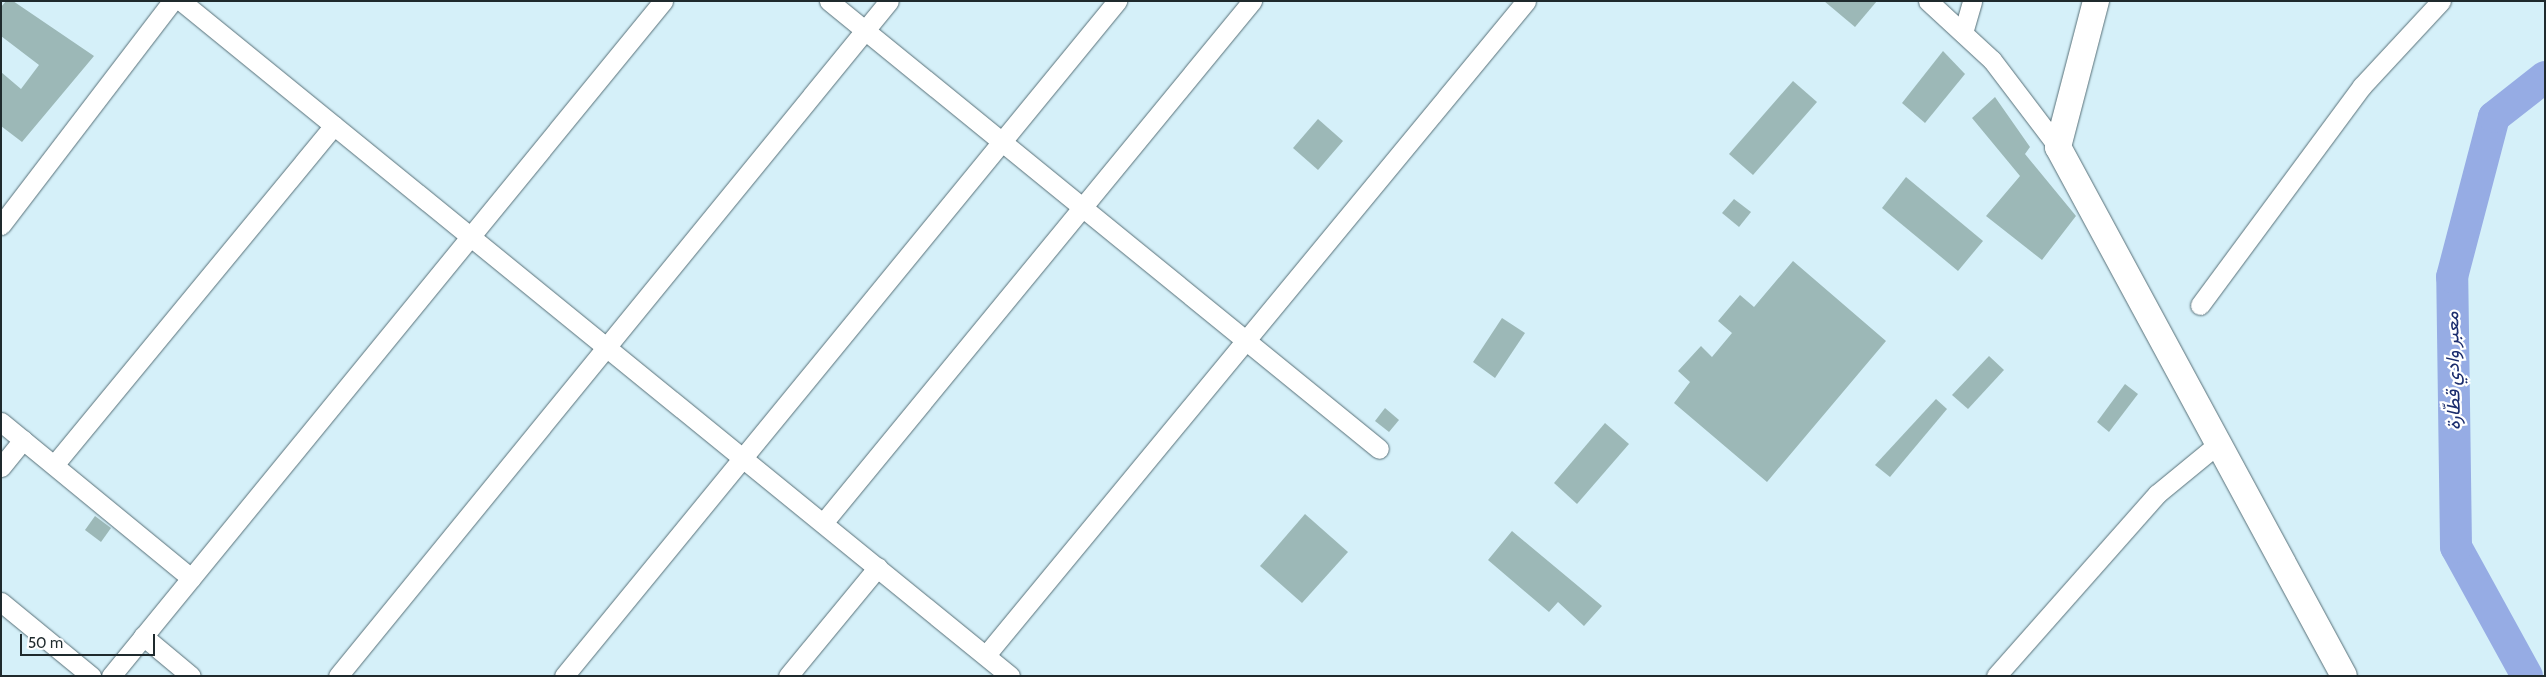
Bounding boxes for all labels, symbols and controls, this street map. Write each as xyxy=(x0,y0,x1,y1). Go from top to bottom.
water label: معبر وادي قطّارة xyxy=(2441,312,2465,430)
scale bar xyxy=(22,624,158,656)
text: 50 m xyxy=(28,634,63,652)

